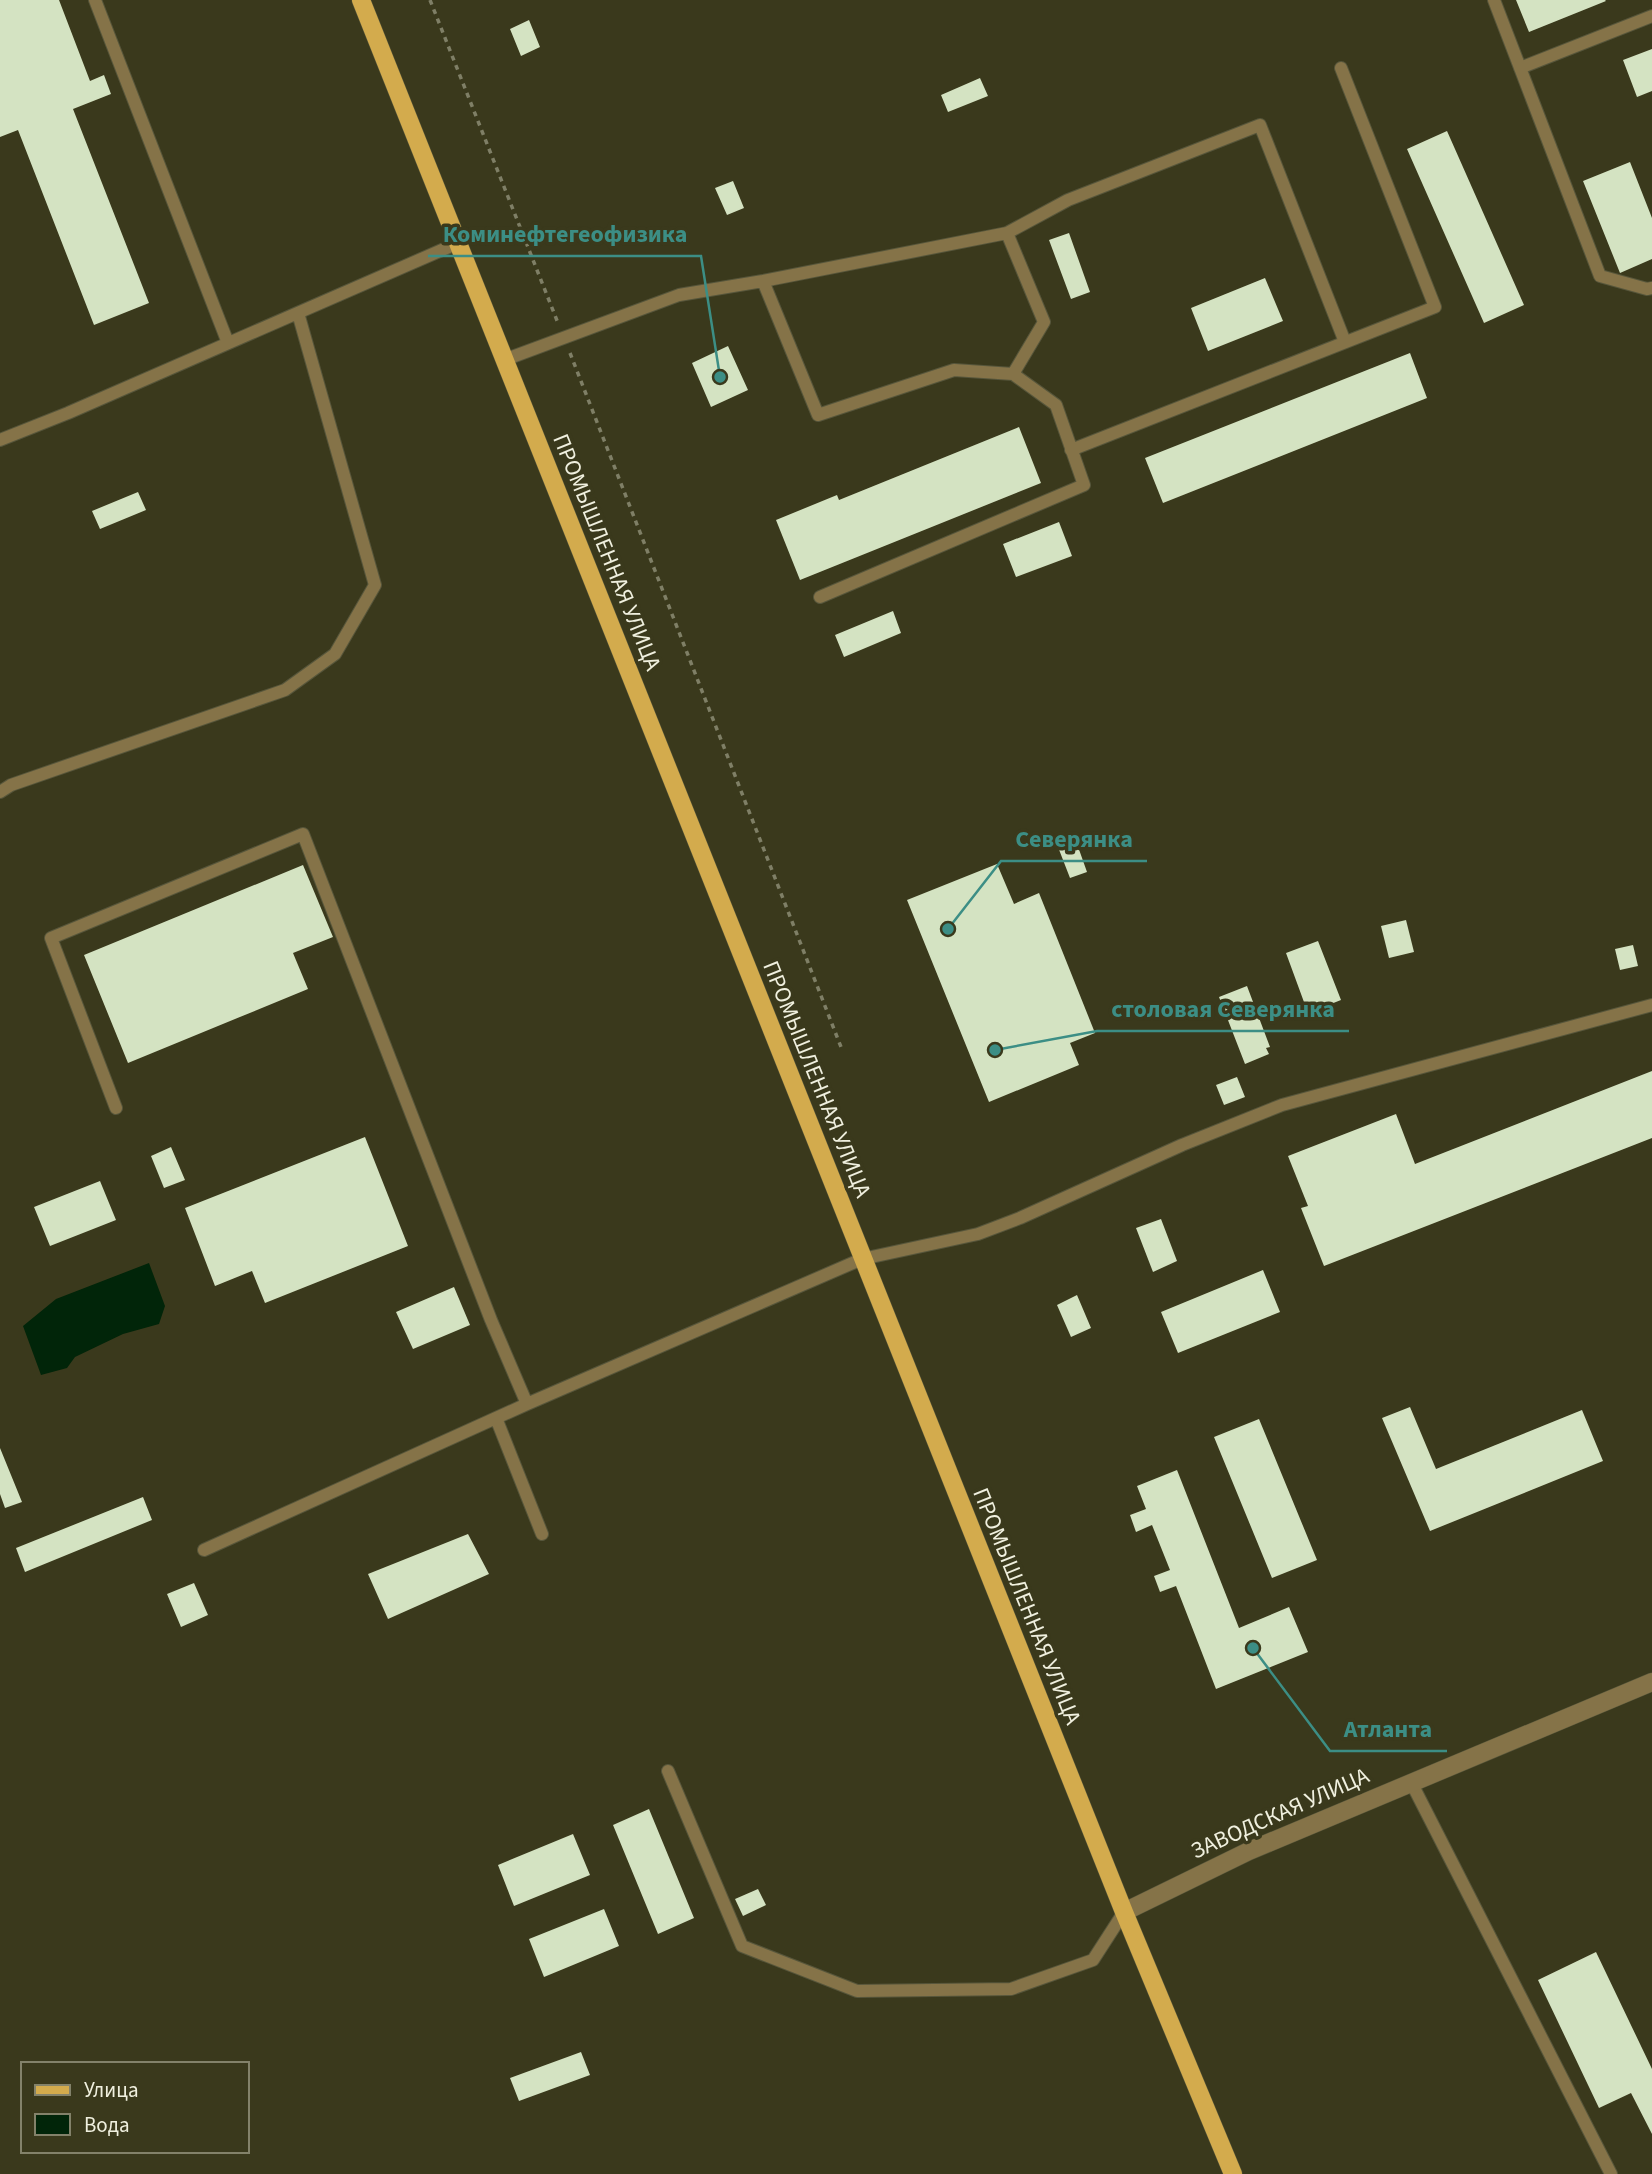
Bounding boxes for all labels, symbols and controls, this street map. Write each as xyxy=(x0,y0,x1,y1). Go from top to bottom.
callout: Коминефтегеофизика xyxy=(428,211,701,256)
text: Коминефтегеофизика xyxy=(443,217,687,252)
street label: ПРОМЫШЛЕННАЯ УЛИЦА xyxy=(544,429,670,676)
callout: Северянка xyxy=(1001,816,1147,861)
text: Северянка xyxy=(1015,822,1133,857)
street label: ПРОМЫШЛЕННАЯ УЛИЦА xyxy=(754,956,880,1203)
callout: столовая Северянка xyxy=(1097,986,1349,1031)
text: столовая Северянка xyxy=(1111,992,1335,1027)
street label: ПРОМЫШЛЕННАЯ УЛИЦА xyxy=(964,1483,1090,1730)
callout: Атланта xyxy=(1330,1706,1447,1751)
text: Атланта xyxy=(1343,1712,1432,1747)
street label: ЗАВОДСКАЯ УЛИЦА xyxy=(1186,1759,1375,1867)
legend xyxy=(21,2062,248,2153)
text: Улица xyxy=(84,2075,139,2105)
text: Вода xyxy=(84,2110,130,2140)

